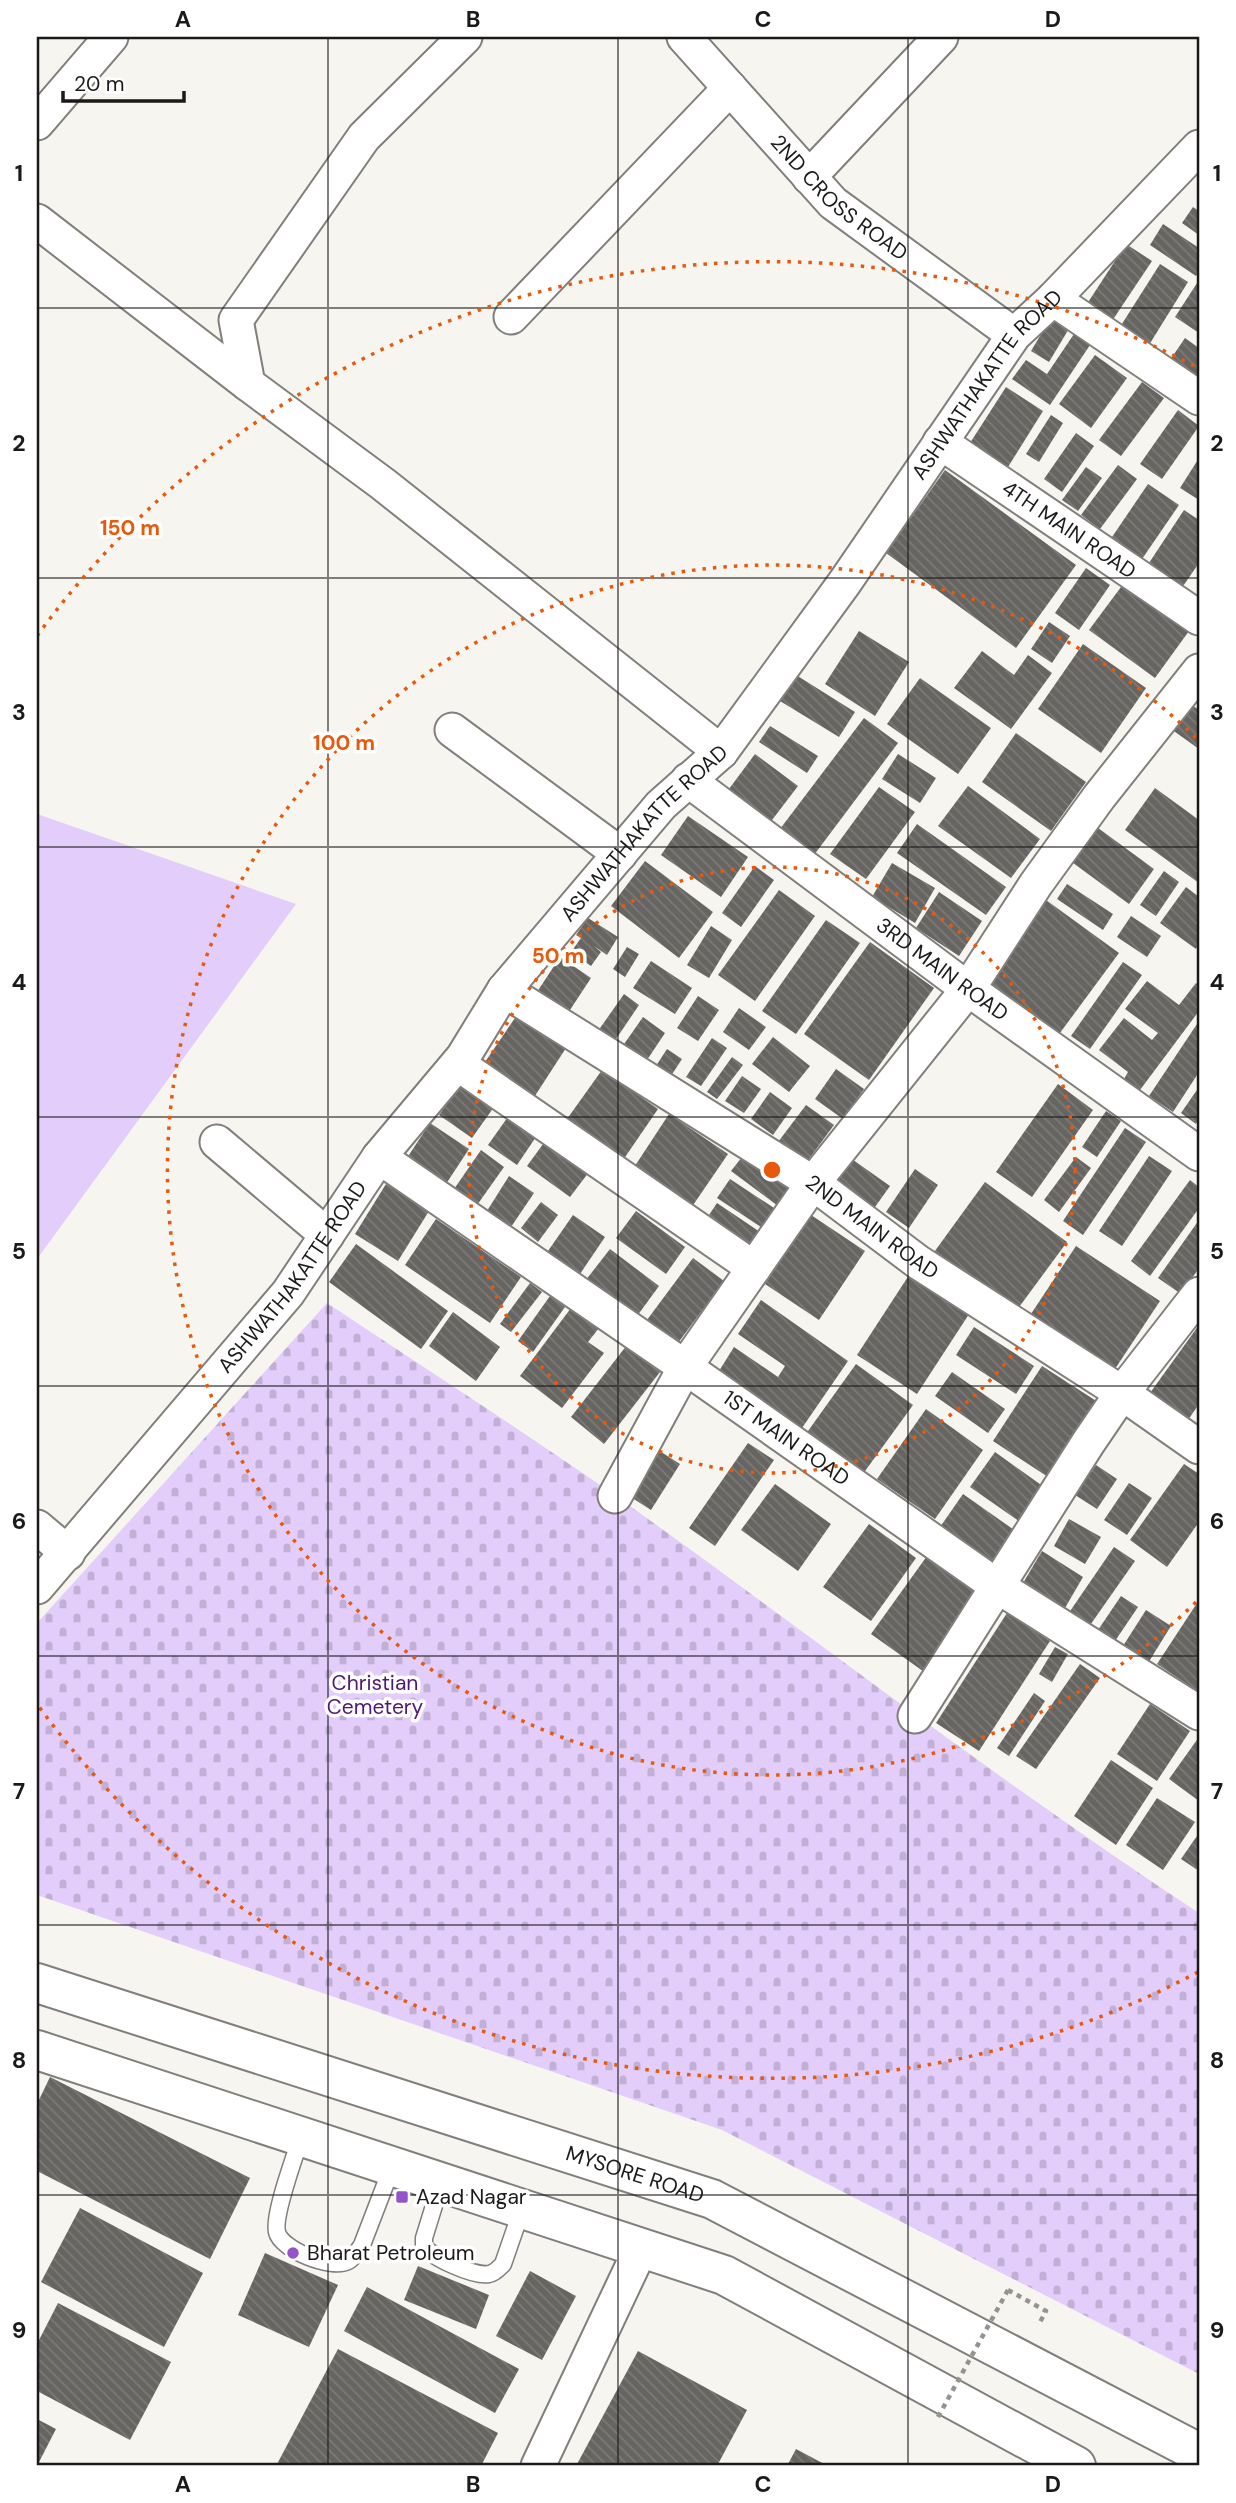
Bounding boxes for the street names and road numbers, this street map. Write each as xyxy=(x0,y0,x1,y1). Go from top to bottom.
street label: 2ND CROSS ROAD xyxy=(764,129,913,267)
street label: ASHWATHAKATTE ROAD xyxy=(905,284,1069,485)
street label: 4TH MAIN ROAD xyxy=(996,474,1142,585)
street label: ASHWATHAKATTE ROAD xyxy=(554,738,734,927)
street label: 3RD MAIN ROAD xyxy=(870,911,1014,1027)
street label: 2ND MAIN ROAD xyxy=(800,1168,944,1286)
street label: ASHWATHAKATTE ROAD xyxy=(212,1175,373,1379)
street label: 1ST MAIN ROAD xyxy=(718,1384,855,1492)
street label: MYSORE ROAD xyxy=(563,2139,708,2210)

